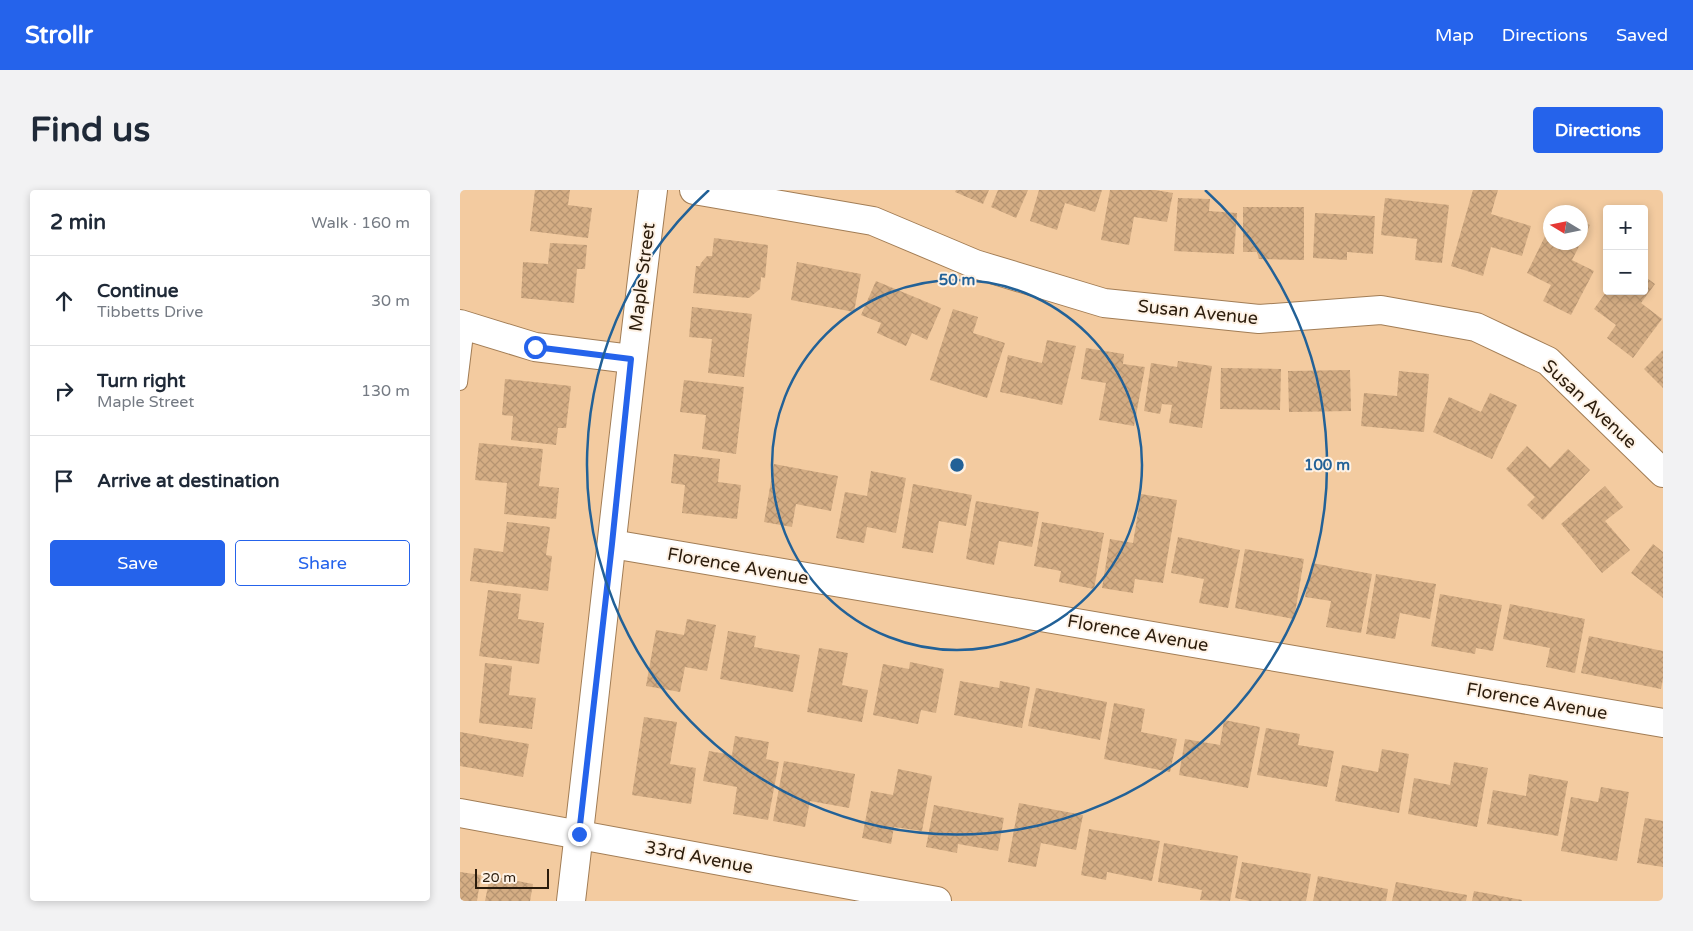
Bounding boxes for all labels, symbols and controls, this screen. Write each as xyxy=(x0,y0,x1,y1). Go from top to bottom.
text: Strollr xyxy=(25,21,93,50)
text: Map xyxy=(1435,24,1474,46)
text: Directions xyxy=(1502,24,1588,46)
text: Saved xyxy=(1616,24,1668,46)
button: Directions xyxy=(1533,107,1663,153)
text: Find us xyxy=(30,109,150,151)
north arrow xyxy=(1543,205,1588,250)
map controls xyxy=(1603,205,1648,295)
button: + xyxy=(1603,205,1648,250)
text: 2 min xyxy=(50,210,106,235)
text: Walk · 160 m xyxy=(311,213,410,233)
street label: Maple Street xyxy=(624,221,660,333)
button: − xyxy=(1603,250,1648,295)
text: 50 m xyxy=(939,271,975,289)
text: Continue xyxy=(97,280,179,302)
icon: ahead xyxy=(50,287,78,315)
text: 30 m xyxy=(371,291,410,311)
street label: Susan Avenue xyxy=(1137,295,1259,329)
text: Tibbetts Drive xyxy=(97,302,203,322)
route start xyxy=(524,336,547,359)
street label: Susan Avenue xyxy=(1538,355,1642,453)
text: Turn right xyxy=(97,370,185,392)
icon: right xyxy=(50,377,78,405)
text: 130 m xyxy=(361,381,410,401)
text: Maple Street xyxy=(97,392,194,412)
centre of rings xyxy=(948,456,966,474)
text: 100 m xyxy=(1304,456,1350,474)
icon: arrive xyxy=(50,467,78,495)
text: Arrive at destination xyxy=(97,470,280,492)
button: Save xyxy=(50,540,225,586)
button: Share xyxy=(235,540,410,586)
street label: Florence Avenue xyxy=(666,543,810,589)
street label: Florence Avenue xyxy=(1066,610,1210,656)
street label: Florence Avenue xyxy=(1465,678,1609,724)
route end xyxy=(568,823,591,846)
street label: 33rd Avenue xyxy=(643,836,755,878)
scale bar xyxy=(475,866,549,889)
text: 20 m xyxy=(482,869,516,886)

